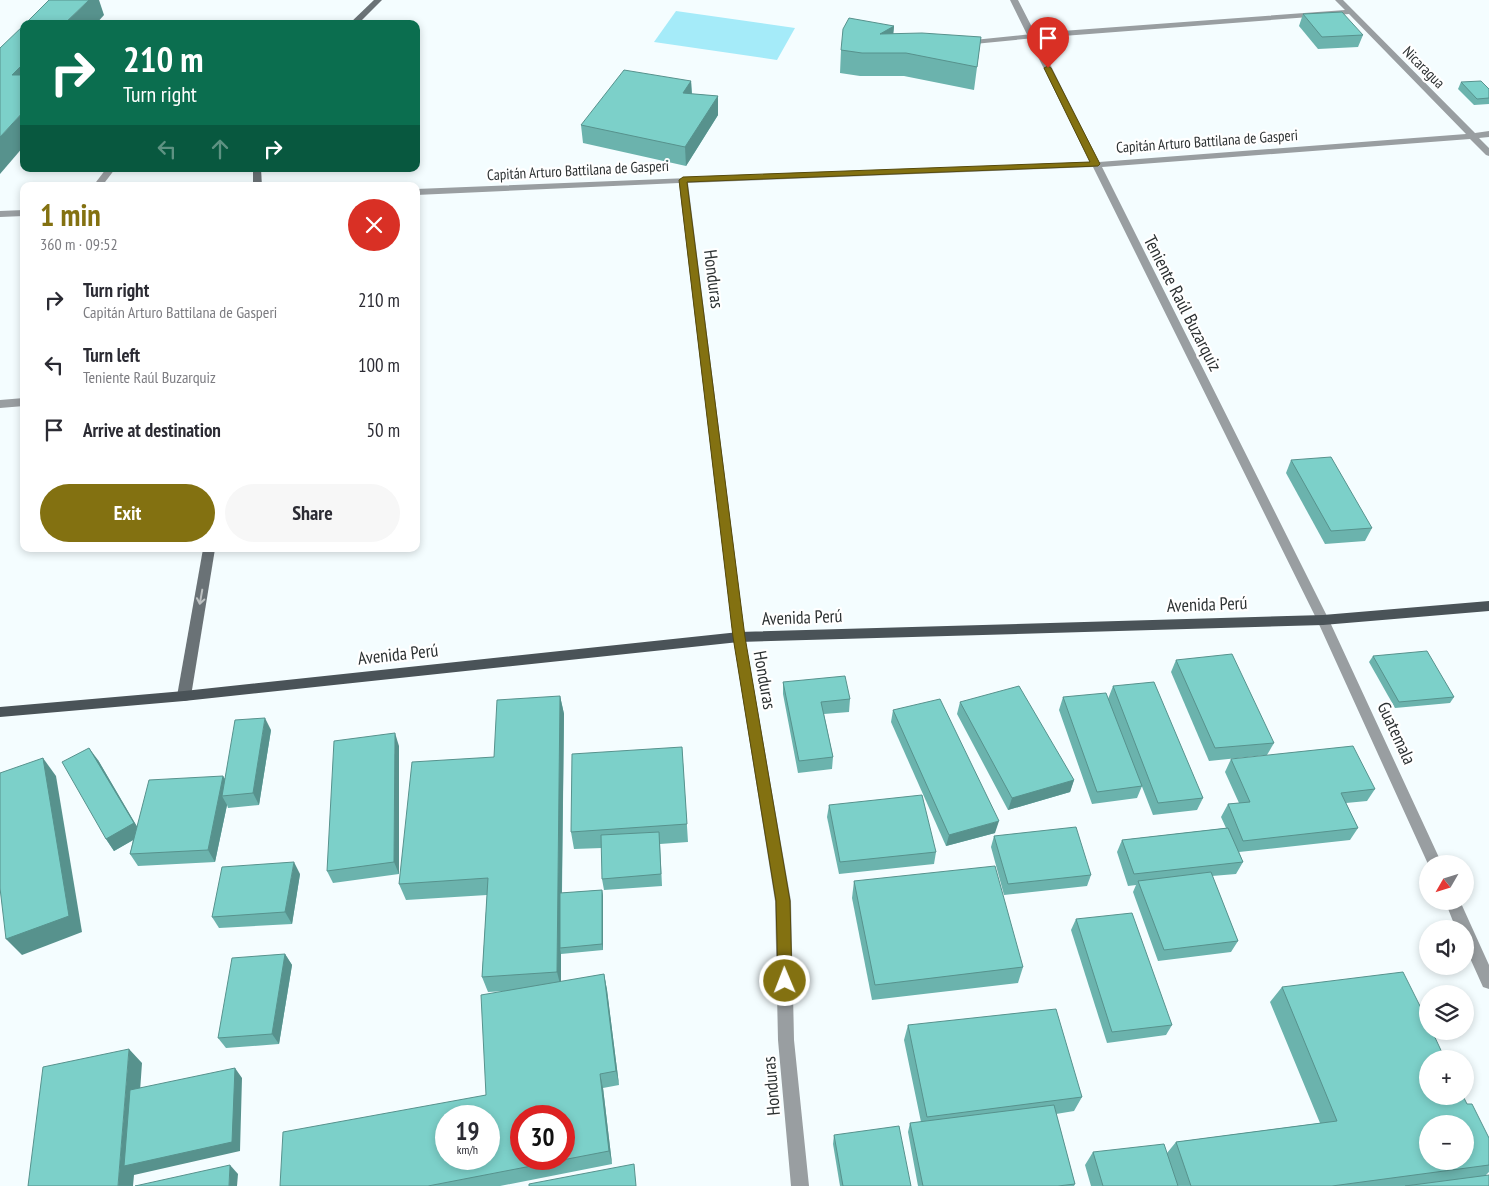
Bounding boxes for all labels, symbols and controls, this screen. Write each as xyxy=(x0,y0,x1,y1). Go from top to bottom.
pin xyxy=(1027,17,1069,68)
icon: arrive xyxy=(1034,24,1062,52)
text: 210 m xyxy=(123,36,204,82)
icon: right xyxy=(40,40,105,105)
street label: Nicaragua xyxy=(1399,42,1449,92)
text: Turn right xyxy=(123,80,197,108)
street label: Capitán Arturo Battilana de Gasperi xyxy=(1115,125,1299,157)
icon: left xyxy=(153,135,181,163)
icon: ahead xyxy=(206,135,234,163)
icon: right xyxy=(259,135,287,163)
street label: Capitán Arturo Battilana de Gasperi xyxy=(487,156,669,184)
text: 1 min xyxy=(40,195,101,234)
button: close xyxy=(348,199,400,251)
street label: Teniente Raúl Buzarquiz xyxy=(1139,231,1227,375)
text: 360 m · 09:52 xyxy=(40,234,118,254)
street label: Honduras xyxy=(699,248,729,310)
text: Turn right xyxy=(83,278,149,302)
icon: right xyxy=(40,286,68,314)
text: 210 m xyxy=(358,288,400,312)
text: Capitán Arturo Battilana de Gasperi xyxy=(83,302,277,322)
text: Turn left xyxy=(83,343,140,367)
icon: left xyxy=(40,351,68,379)
text: 100 m xyxy=(358,353,400,377)
text: Teniente Raúl Buzarquiz xyxy=(83,367,216,387)
icon: arrive xyxy=(40,416,68,444)
text: Arrive at destination xyxy=(83,418,221,442)
text: 50 m xyxy=(367,418,400,442)
button: Exit xyxy=(40,484,215,542)
button: Share xyxy=(225,484,400,542)
one-way arrow xyxy=(195,588,205,604)
street label: Avenida Perú xyxy=(1166,591,1248,617)
street label: Avenida Perú xyxy=(761,604,843,630)
street label: Avenida Perú xyxy=(357,638,439,670)
street label: Honduras xyxy=(749,649,781,711)
street label: Guatemala xyxy=(1373,698,1421,768)
north arrow xyxy=(1419,855,1474,910)
map controls xyxy=(1419,855,1474,1170)
button: sound xyxy=(1419,920,1474,975)
position arrow xyxy=(758,954,810,1006)
button: layers xyxy=(1419,985,1474,1040)
button: + xyxy=(1419,1050,1474,1105)
street label: Honduras xyxy=(757,1056,785,1116)
speed limit sign: 30 xyxy=(510,1105,575,1170)
text: 19 xyxy=(456,1115,479,1147)
button: − xyxy=(1419,1115,1474,1170)
text: km/h xyxy=(457,1142,478,1157)

